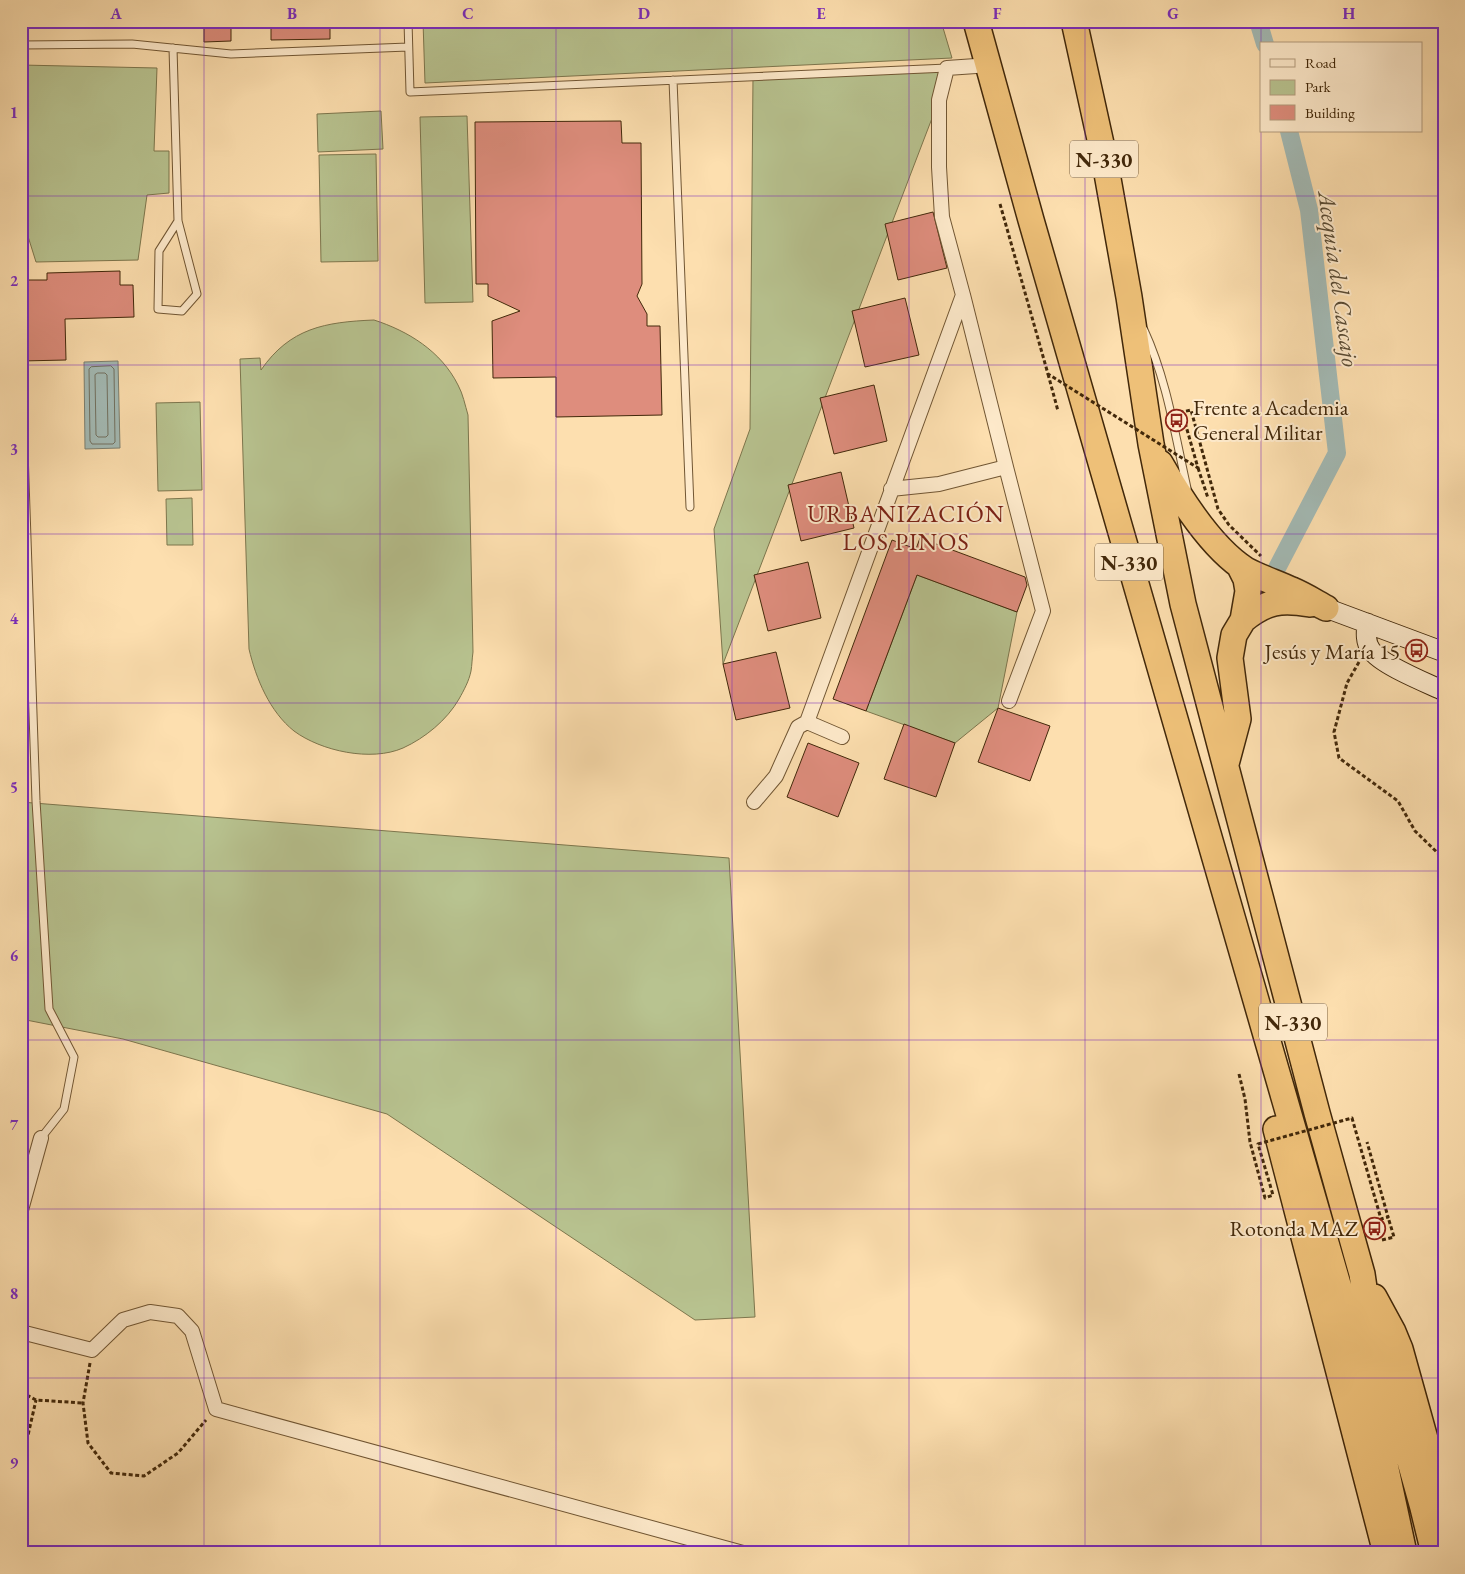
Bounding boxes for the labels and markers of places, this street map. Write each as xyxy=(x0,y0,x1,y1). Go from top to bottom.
place label: Frente a Academia General Militar xyxy=(1193,393,1349,447)
bus stop icon: Frente a Academia General Militar xyxy=(1165,408,1189,432)
place label: Jesús y María 15 xyxy=(1263,637,1400,666)
bus stop icon: Jesús y María 15 xyxy=(1404,639,1428,663)
place label: Rotonda MAZ xyxy=(1229,1214,1358,1243)
bus stop icon: Rotonda MAZ xyxy=(1362,1216,1386,1240)

